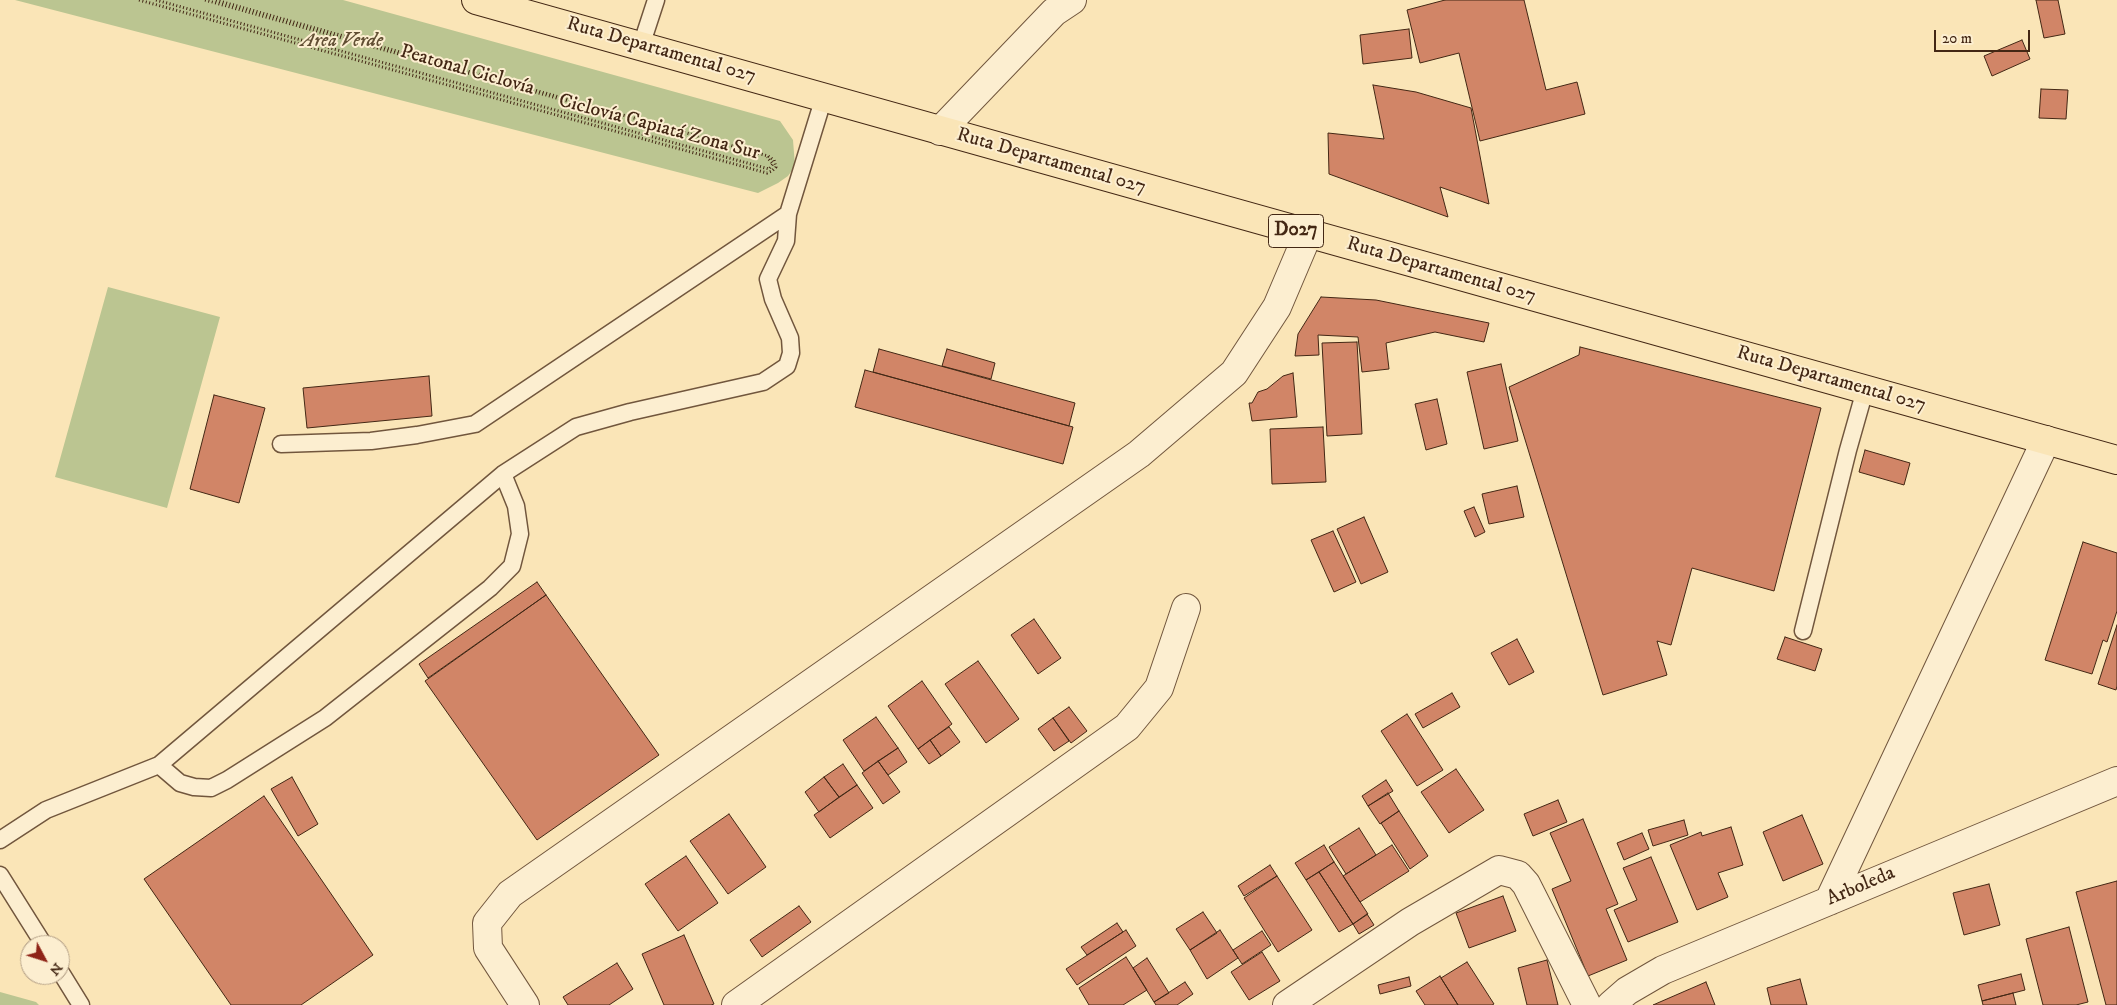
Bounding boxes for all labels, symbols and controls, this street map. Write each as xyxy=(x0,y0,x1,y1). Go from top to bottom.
street label: Ruta Departamental 027 xyxy=(564,13,758,89)
scale bar xyxy=(1937,20,2033,52)
text: 20 m xyxy=(1942,29,1972,48)
park label: Area Verde xyxy=(301,30,383,54)
street label: Peatonal Ciclovía xyxy=(397,40,537,102)
street label: Ciclovía Capiatá Zona Sur xyxy=(556,90,762,166)
street label: Ruta Departamental 027 xyxy=(954,124,1148,200)
road number: D027 xyxy=(1268,215,1324,248)
street label: Ruta Departamental 027 xyxy=(1344,233,1538,309)
street label: Ruta Departamental 027 xyxy=(1734,342,1928,418)
street label: Arboleda xyxy=(1823,862,1899,912)
north arrow xyxy=(20,935,70,985)
text: N xyxy=(45,959,66,979)

